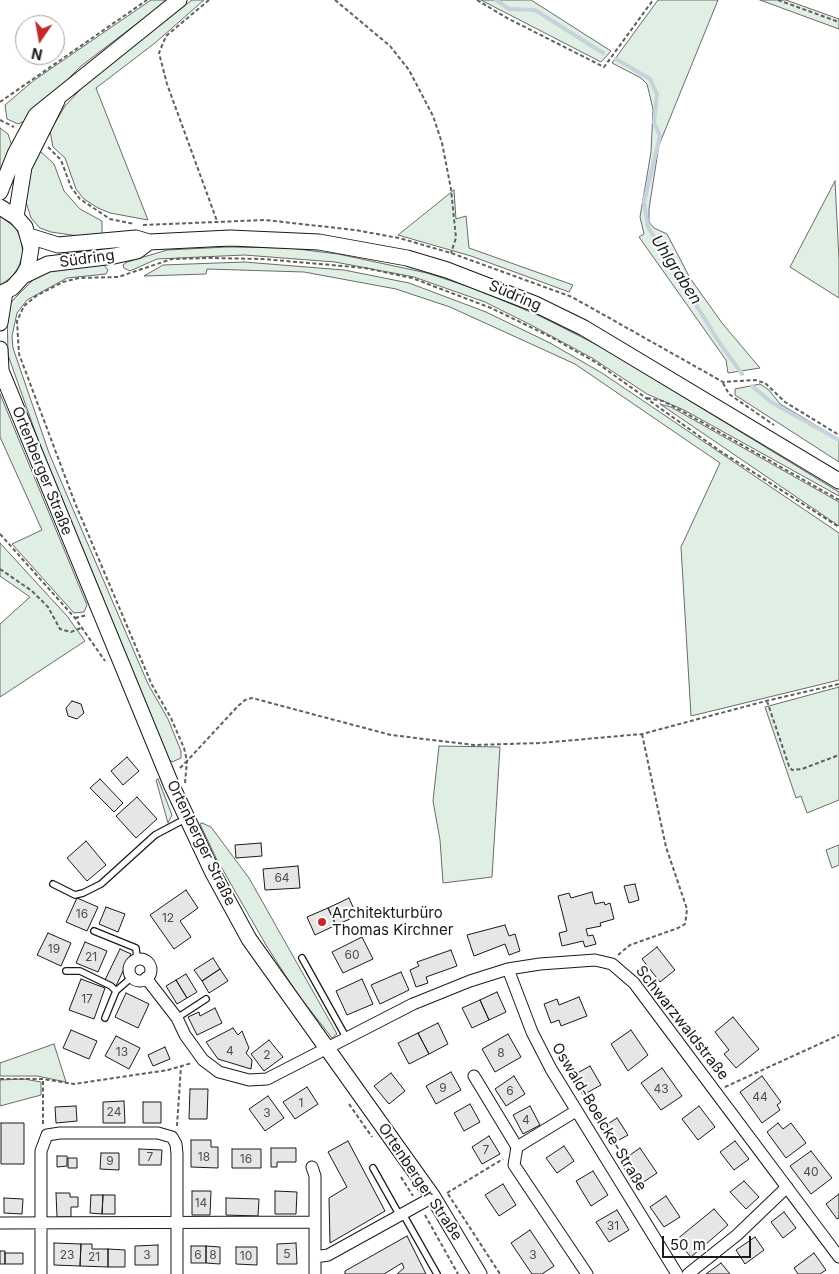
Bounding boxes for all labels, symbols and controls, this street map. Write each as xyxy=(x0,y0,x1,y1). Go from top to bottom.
north arrow xyxy=(15,15,65,65)
text: N xyxy=(30,45,44,64)
water label: Uhlgraben xyxy=(646,232,706,308)
street label: Südring xyxy=(58,246,116,272)
street label: Südring xyxy=(486,277,544,315)
street label: Ortenberger Straße xyxy=(8,404,76,538)
street label: Ortenberger Straße xyxy=(163,777,239,909)
house number: 64 xyxy=(274,871,290,885)
place label: Architekturbüro Thomas Kirchner xyxy=(332,904,453,939)
house number: 16 xyxy=(76,907,88,921)
house number: 12 xyxy=(162,911,174,925)
marker: Architekturbüro Thomas Kirchner xyxy=(316,916,328,928)
house number: 19 xyxy=(48,942,60,956)
house number: 60 xyxy=(344,948,360,962)
house number: 21 xyxy=(85,950,97,964)
street label: Schwarzwaldstraße xyxy=(632,962,732,1084)
house number: 17 xyxy=(81,992,93,1006)
street label: Oswald-Boelcke-Straße xyxy=(548,1040,650,1194)
house number: 4 xyxy=(226,1044,234,1058)
house number: 13 xyxy=(116,1045,128,1059)
house number: 8 xyxy=(497,1046,505,1060)
house number: 2 xyxy=(263,1048,271,1062)
house number: 9 xyxy=(439,1081,447,1095)
house number: 43 xyxy=(653,1082,669,1096)
house number: 6 xyxy=(506,1084,514,1098)
house number: 44 xyxy=(752,1090,768,1104)
house number: 1 xyxy=(299,1096,303,1110)
house number: 24 xyxy=(107,1105,121,1119)
house number: 3 xyxy=(263,1106,271,1120)
house number: 4 xyxy=(522,1113,530,1127)
street label: Ortenberger Straße xyxy=(374,1120,466,1244)
house number: 7 xyxy=(483,1143,489,1157)
house number: 7 xyxy=(147,1150,153,1164)
house number: 18 xyxy=(198,1150,210,1164)
house number: 16 xyxy=(240,1152,252,1166)
house number: 9 xyxy=(106,1154,114,1168)
house number: 40 xyxy=(803,1165,819,1179)
house number: 14 xyxy=(195,1196,207,1210)
house number: 31 xyxy=(607,1219,619,1233)
scale bar xyxy=(664,1226,753,1258)
text: 50 m xyxy=(670,1235,706,1254)
house number: 5 xyxy=(283,1247,291,1261)
house number: 23 xyxy=(60,1248,74,1262)
house number: 3 xyxy=(143,1248,151,1262)
house number: 6 xyxy=(194,1248,202,1262)
house number: 8 xyxy=(209,1248,217,1262)
house number: 3 xyxy=(529,1248,537,1262)
house number: 10 xyxy=(240,1249,252,1263)
house number: 21 xyxy=(88,1250,100,1264)

